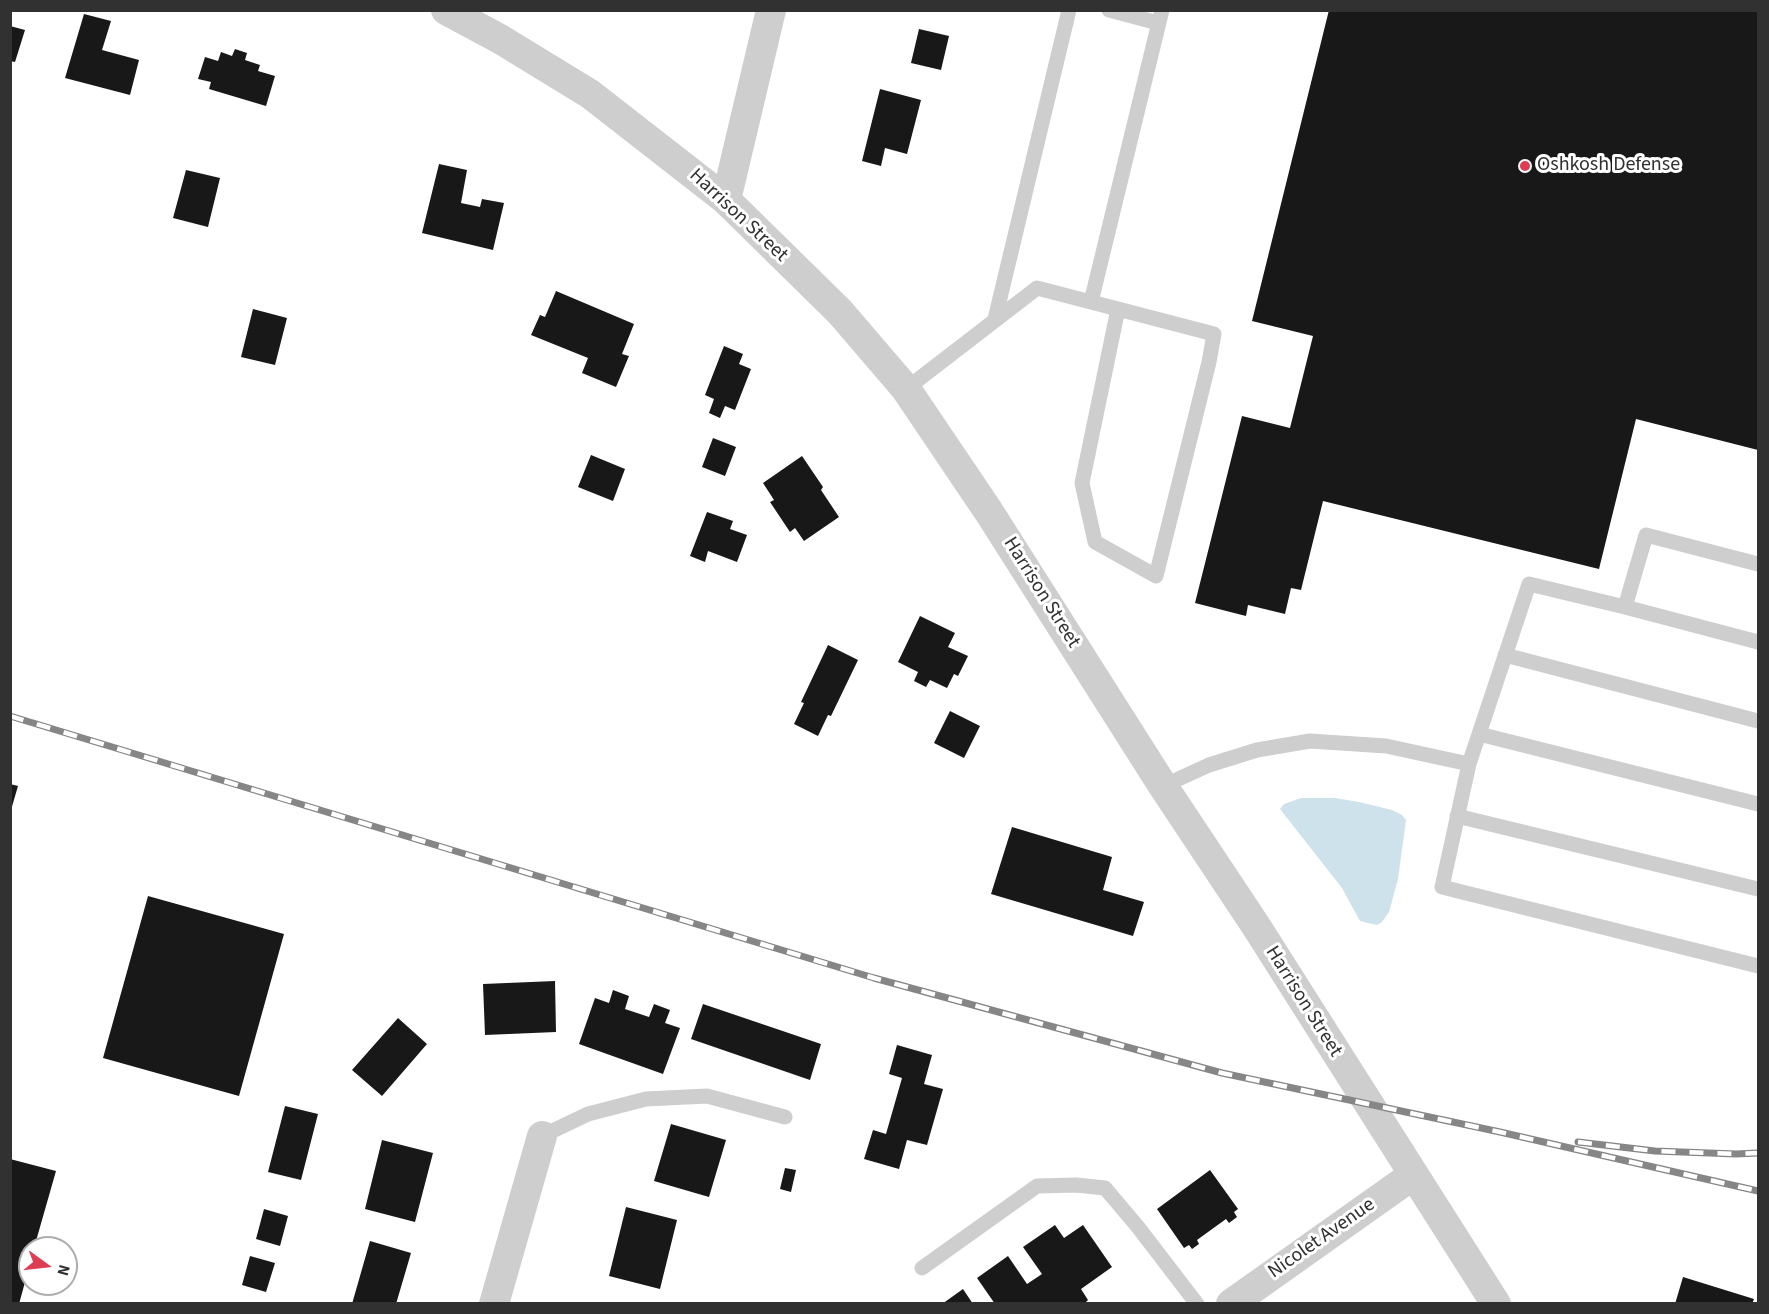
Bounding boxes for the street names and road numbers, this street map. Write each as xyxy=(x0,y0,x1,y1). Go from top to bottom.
street label: Harrison Street xyxy=(684,164,792,268)
street label: Harrison Street xyxy=(997,533,1085,653)
street label: Harrison Street xyxy=(1259,942,1347,1062)
street label: Nicolet Avenue xyxy=(1264,1193,1380,1285)

